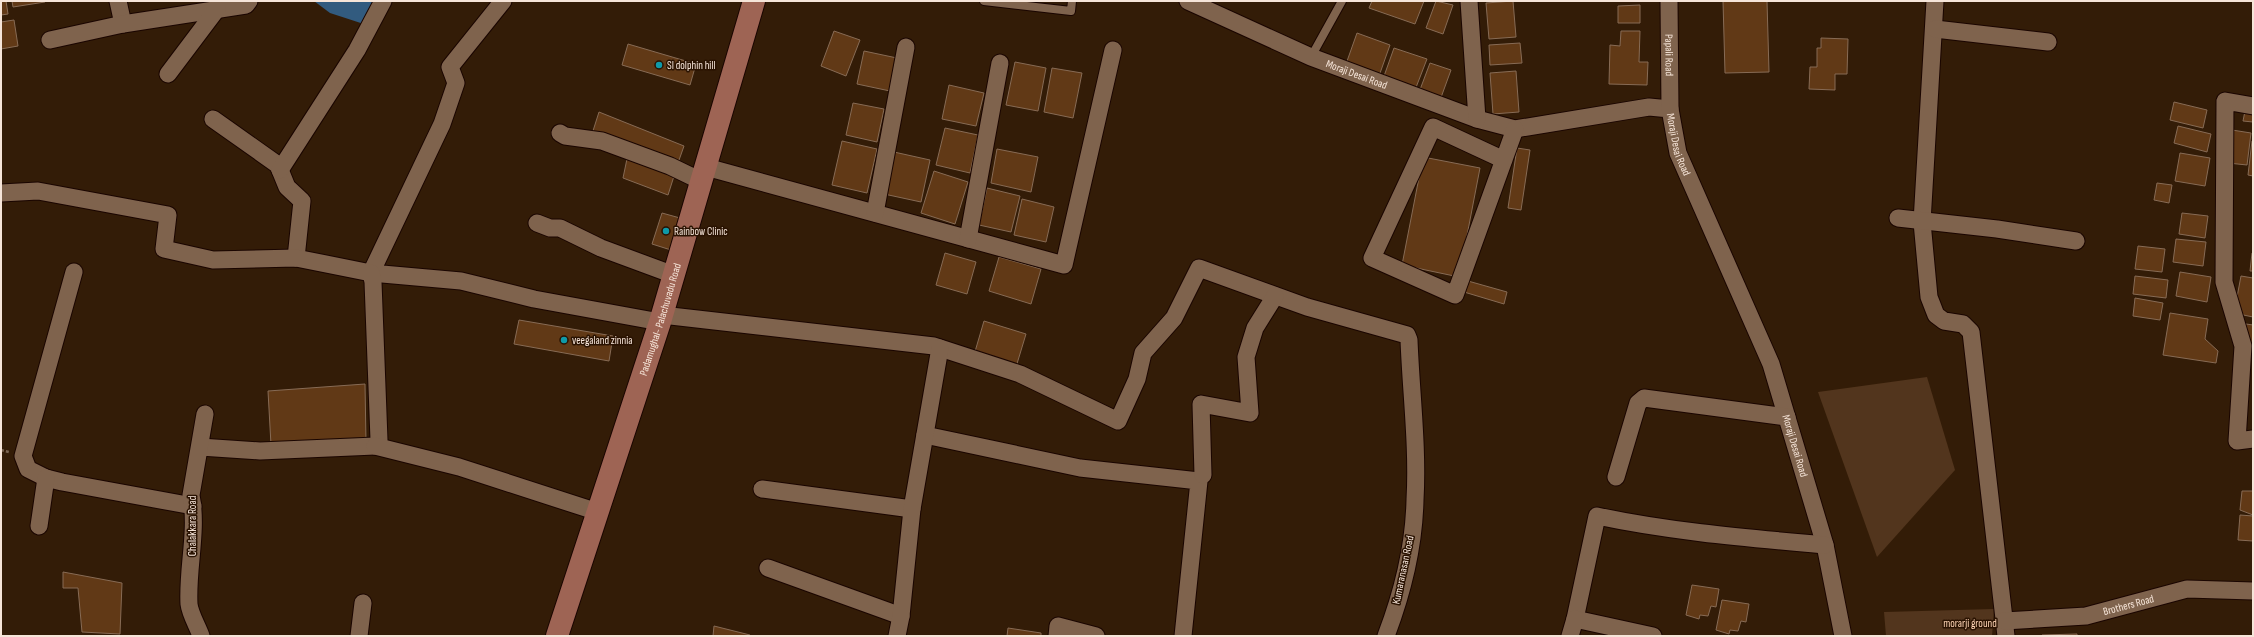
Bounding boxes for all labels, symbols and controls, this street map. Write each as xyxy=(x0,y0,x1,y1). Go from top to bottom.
street label: Papali Road xyxy=(1663,34,1676,76)
street label: Moraji Desai Road xyxy=(1324,57,1390,92)
place label: SI dolphin hill xyxy=(667,59,716,72)
marker: SI dolphin hill xyxy=(654,60,664,70)
street label: Moraji Desai Road xyxy=(1664,112,1694,178)
place label: Rainbow Clinic xyxy=(674,225,728,238)
marker: Rainbow Clinic xyxy=(661,226,671,236)
street label: Padamughal- Palachuvadu Road xyxy=(636,261,683,377)
place label: veegaland zinnia xyxy=(572,334,633,347)
marker: veegaland zinnia xyxy=(559,335,569,345)
street label: Moraji Desai Road xyxy=(1780,413,1811,479)
street label: Chalakkara Road xyxy=(186,495,199,556)
street label: Kumaranasan Road xyxy=(1389,534,1417,606)
street label: Brothers Road xyxy=(2102,592,2156,618)
park label: morarji ground xyxy=(1943,617,1997,630)

